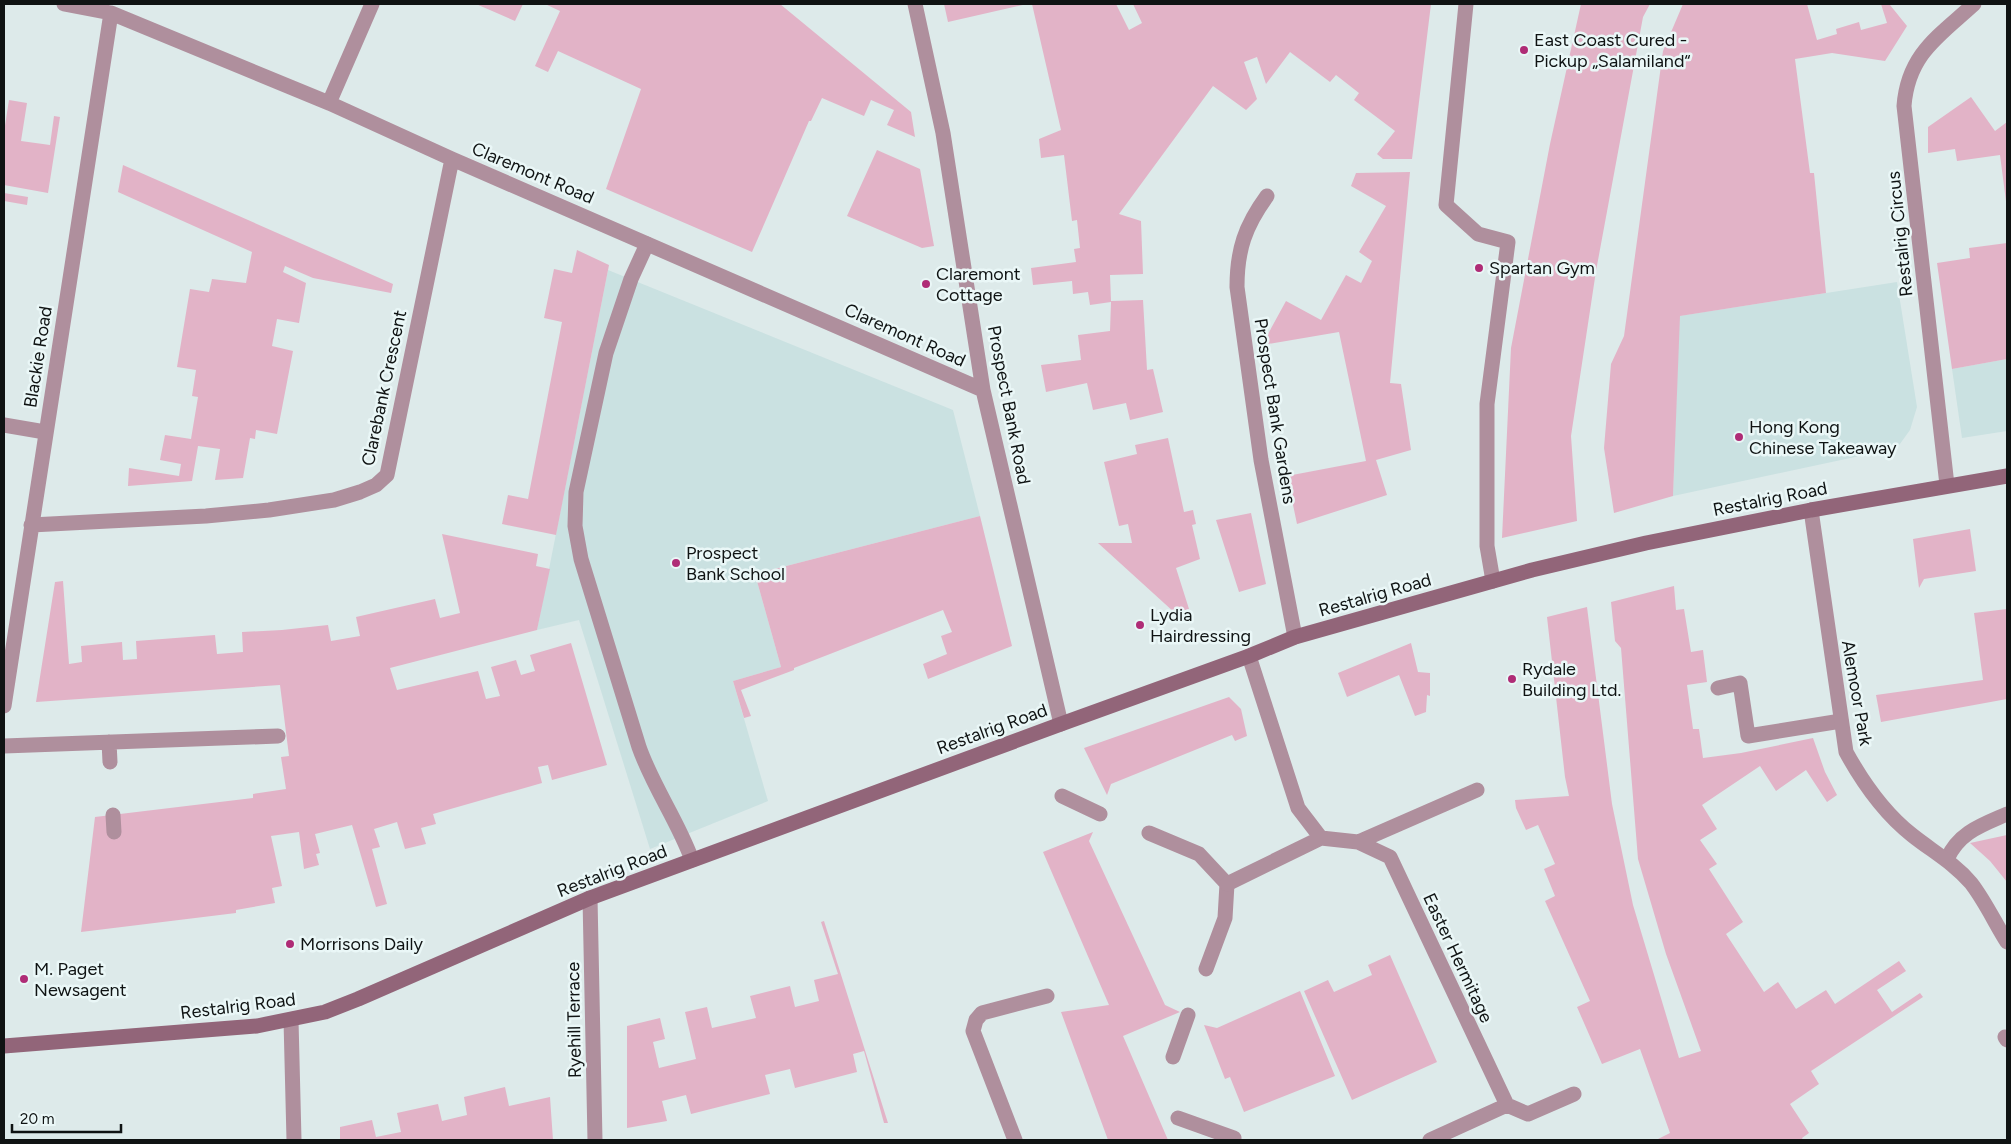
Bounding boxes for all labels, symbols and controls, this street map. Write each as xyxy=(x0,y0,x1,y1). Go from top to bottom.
place label: East Coast Cured - Pickup „Salamiland“ xyxy=(1534,29,1690,72)
marker: East Coast Cured - Pickup „Salamiland“ xyxy=(1518,44,1530,56)
street label: Claremont Road xyxy=(469,137,597,209)
street label: Restalrig Circus xyxy=(1882,170,1918,298)
place label: Spartan Gym xyxy=(1489,257,1595,279)
marker: Spartan Gym xyxy=(1473,262,1485,274)
place label: Claremont Cottage xyxy=(936,263,1021,306)
marker: Claremont Cottage xyxy=(920,278,932,290)
street label: Claremont Road xyxy=(841,298,969,372)
street label: Blackie Road xyxy=(19,305,57,409)
street label: Clarebank Crescent xyxy=(357,308,411,468)
street label: Prospect Bank Gardens xyxy=(1249,316,1301,506)
street label: Prospect Bank Road xyxy=(983,324,1035,486)
place label: Hong Kong Chinese Takeaway xyxy=(1749,416,1897,459)
marker: Hong Kong Chinese Takeaway xyxy=(1733,431,1745,443)
street label: Restalrig Road xyxy=(1711,477,1829,521)
place label: Prospect Bank School xyxy=(686,542,785,585)
marker: Prospect Bank School xyxy=(670,557,682,569)
street label: Restalrig Road xyxy=(1316,568,1434,622)
place label: Lydia Hairdressing xyxy=(1150,604,1251,647)
marker: Lydia Hairdressing xyxy=(1134,619,1146,631)
street label: Alemoor Park xyxy=(1837,638,1877,748)
place label: Rydale Building Ltd. xyxy=(1522,658,1621,701)
marker: Rydale Building Ltd. xyxy=(1506,673,1518,685)
street label: Restalrig Road xyxy=(934,699,1050,759)
street label: Restalrig Road xyxy=(554,840,670,902)
street label: Easter Hermitage xyxy=(1418,890,1498,1027)
place label: Morrisons Daily xyxy=(300,933,423,955)
marker: Morrisons Daily xyxy=(284,938,296,950)
place label: M. Paget Newsagent xyxy=(34,958,127,1001)
street label: Ryehill Terrace xyxy=(562,961,586,1078)
marker: M. Paget Newsagent xyxy=(18,973,30,985)
street label: Restalrig Road xyxy=(179,988,297,1024)
scale bar xyxy=(12,1102,121,1134)
text: 20 m xyxy=(20,1110,54,1128)

